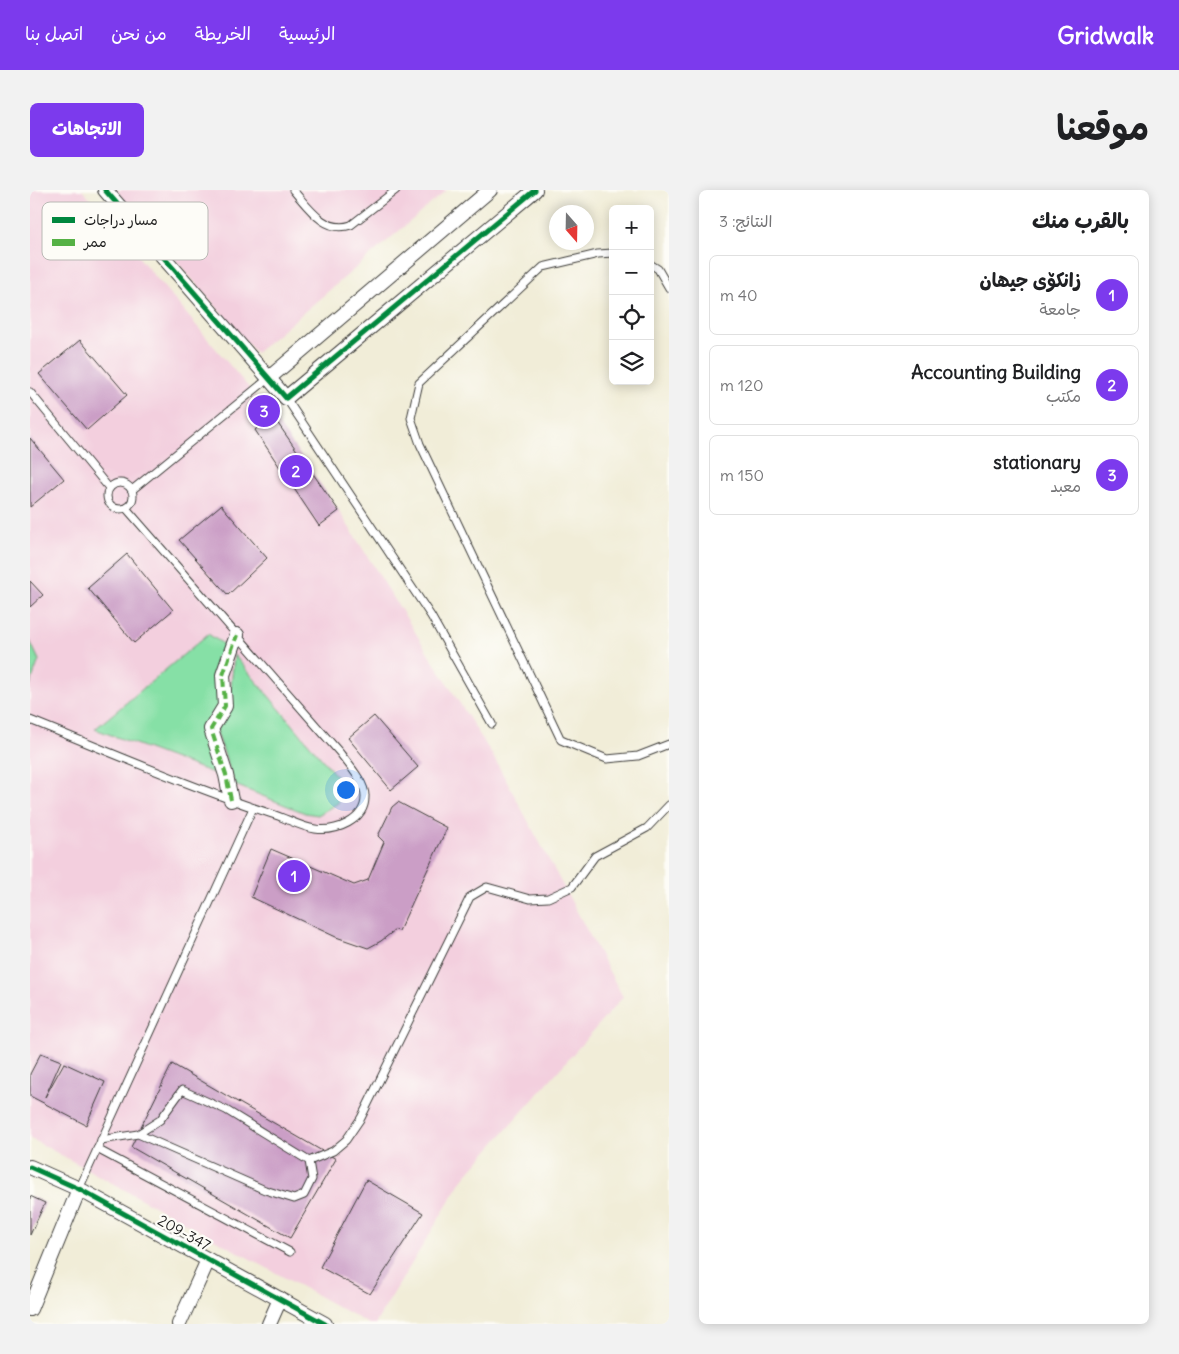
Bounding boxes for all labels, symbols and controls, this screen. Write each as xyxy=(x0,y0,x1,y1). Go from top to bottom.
text: Gridwalk xyxy=(1057,20,1154,50)
text: اتصل بنا xyxy=(25,22,83,45)
text: من نحن xyxy=(111,22,167,45)
text: الخريطة xyxy=(195,22,251,45)
text: الرئيسية xyxy=(279,22,336,45)
button: الاتجاهات xyxy=(30,103,144,157)
text: موقعنا xyxy=(1056,105,1149,149)
legend xyxy=(42,202,208,260)
north arrow xyxy=(549,205,594,250)
map controls xyxy=(609,205,654,385)
button: + xyxy=(609,205,654,250)
text: بالقرب منك xyxy=(1032,207,1129,234)
text: مسار دراجات xyxy=(84,211,158,229)
text: النتائج: 3 xyxy=(719,211,772,231)
text: ممر xyxy=(83,233,107,251)
button: − xyxy=(609,250,654,295)
text: زانکۆی جیھان xyxy=(979,268,1081,292)
text: 40 m xyxy=(720,285,758,305)
text: 1 xyxy=(1109,285,1115,305)
button: locate xyxy=(609,295,654,340)
text: جامعة xyxy=(1039,299,1081,319)
button: layers xyxy=(609,340,654,385)
text: Accounting Building xyxy=(911,360,1081,384)
text: 120 m xyxy=(720,375,764,395)
text: 2 xyxy=(1108,375,1116,395)
text: مكتب xyxy=(1046,386,1081,406)
pin: 3 xyxy=(248,392,280,430)
text: stationary xyxy=(993,450,1081,474)
pin: 2 xyxy=(280,452,312,490)
text: 150 m xyxy=(720,465,764,485)
text: 3 xyxy=(1107,465,1117,485)
text: معبد xyxy=(1050,476,1081,496)
your location xyxy=(333,777,359,803)
pin: 1 xyxy=(278,857,310,895)
street label: 209-347 xyxy=(155,1210,214,1255)

